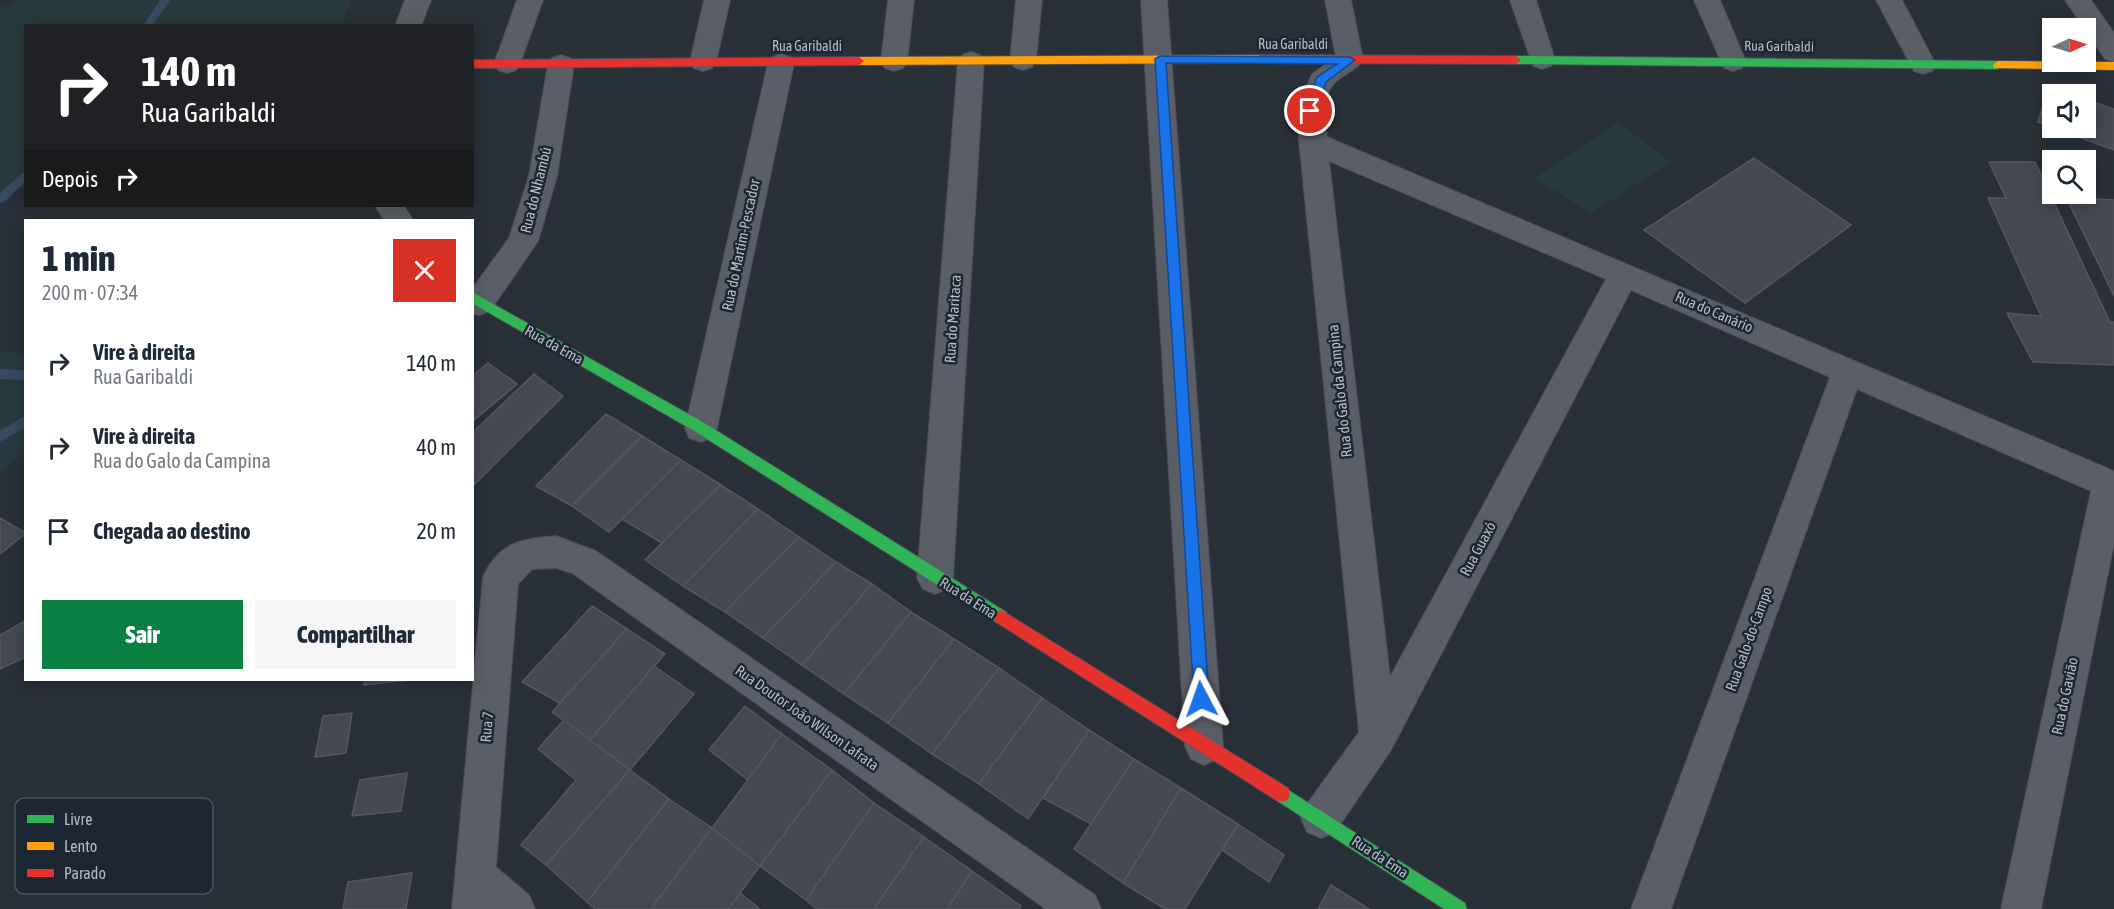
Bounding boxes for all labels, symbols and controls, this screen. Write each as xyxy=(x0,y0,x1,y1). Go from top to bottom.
north arrow xyxy=(2042,18,2096,72)
map controls xyxy=(2042,18,2096,204)
street label: Rua Garibaldi xyxy=(1258,36,1328,52)
street label: Rua Garibaldi xyxy=(1744,37,1814,55)
street label: Rua Garibaldi xyxy=(772,38,842,54)
text: 140 m xyxy=(141,47,236,95)
icon: right xyxy=(42,48,120,126)
button: sound xyxy=(2042,84,2096,138)
pin xyxy=(1284,85,1335,136)
icon: arrive xyxy=(1293,94,1326,127)
text: Rua Garibaldi xyxy=(141,97,276,128)
street label: Rua do Nhambú xyxy=(517,145,554,235)
button: search xyxy=(2042,150,2096,204)
icon: right xyxy=(110,162,143,195)
text: Depois xyxy=(42,166,98,192)
street label: Rua do Martim-Pescador xyxy=(718,177,763,312)
text: 1 min xyxy=(42,237,116,279)
button: close xyxy=(393,239,456,302)
street label: Rua do Maritaca xyxy=(941,274,964,364)
text: 200 m · 07:34 xyxy=(42,281,138,304)
street label: Rua do Canário xyxy=(1673,288,1756,336)
street label: Rua da Ema xyxy=(522,322,586,368)
street label: Rua do Galo da Campina xyxy=(1324,324,1355,458)
text: Vire à direita xyxy=(93,339,195,365)
icon: right xyxy=(42,347,75,380)
text: 140 m xyxy=(406,350,456,376)
text: Rua Garibaldi xyxy=(93,365,193,388)
text: Vire à direita xyxy=(93,423,195,449)
icon: right xyxy=(42,431,75,464)
text: 40 m xyxy=(416,434,456,460)
text: Rua do Galo da Campina xyxy=(93,449,271,472)
icon: arrive xyxy=(42,515,75,548)
text: Chegada ao destino xyxy=(93,518,251,544)
text: 20 m xyxy=(416,518,456,544)
street label: Rua Guaxó xyxy=(1456,519,1499,579)
street label: Rua da Ema xyxy=(937,573,1000,622)
street label: Rua Galo-do-Campo xyxy=(1722,584,1775,693)
button: Sair xyxy=(42,600,243,669)
button: Compartilhar xyxy=(255,600,456,669)
street label: Rua do Gavião xyxy=(2048,656,2081,736)
street label: Rua Doutor João Wilson Lafrata xyxy=(732,661,882,774)
position arrow xyxy=(1169,667,1233,731)
street label: Rua 7 xyxy=(477,711,496,743)
legend xyxy=(15,798,213,894)
text: Livre xyxy=(64,810,92,828)
street label: Rua da Ema xyxy=(1349,832,1412,881)
text: Lento xyxy=(64,837,97,855)
text: Parado xyxy=(64,864,106,882)

